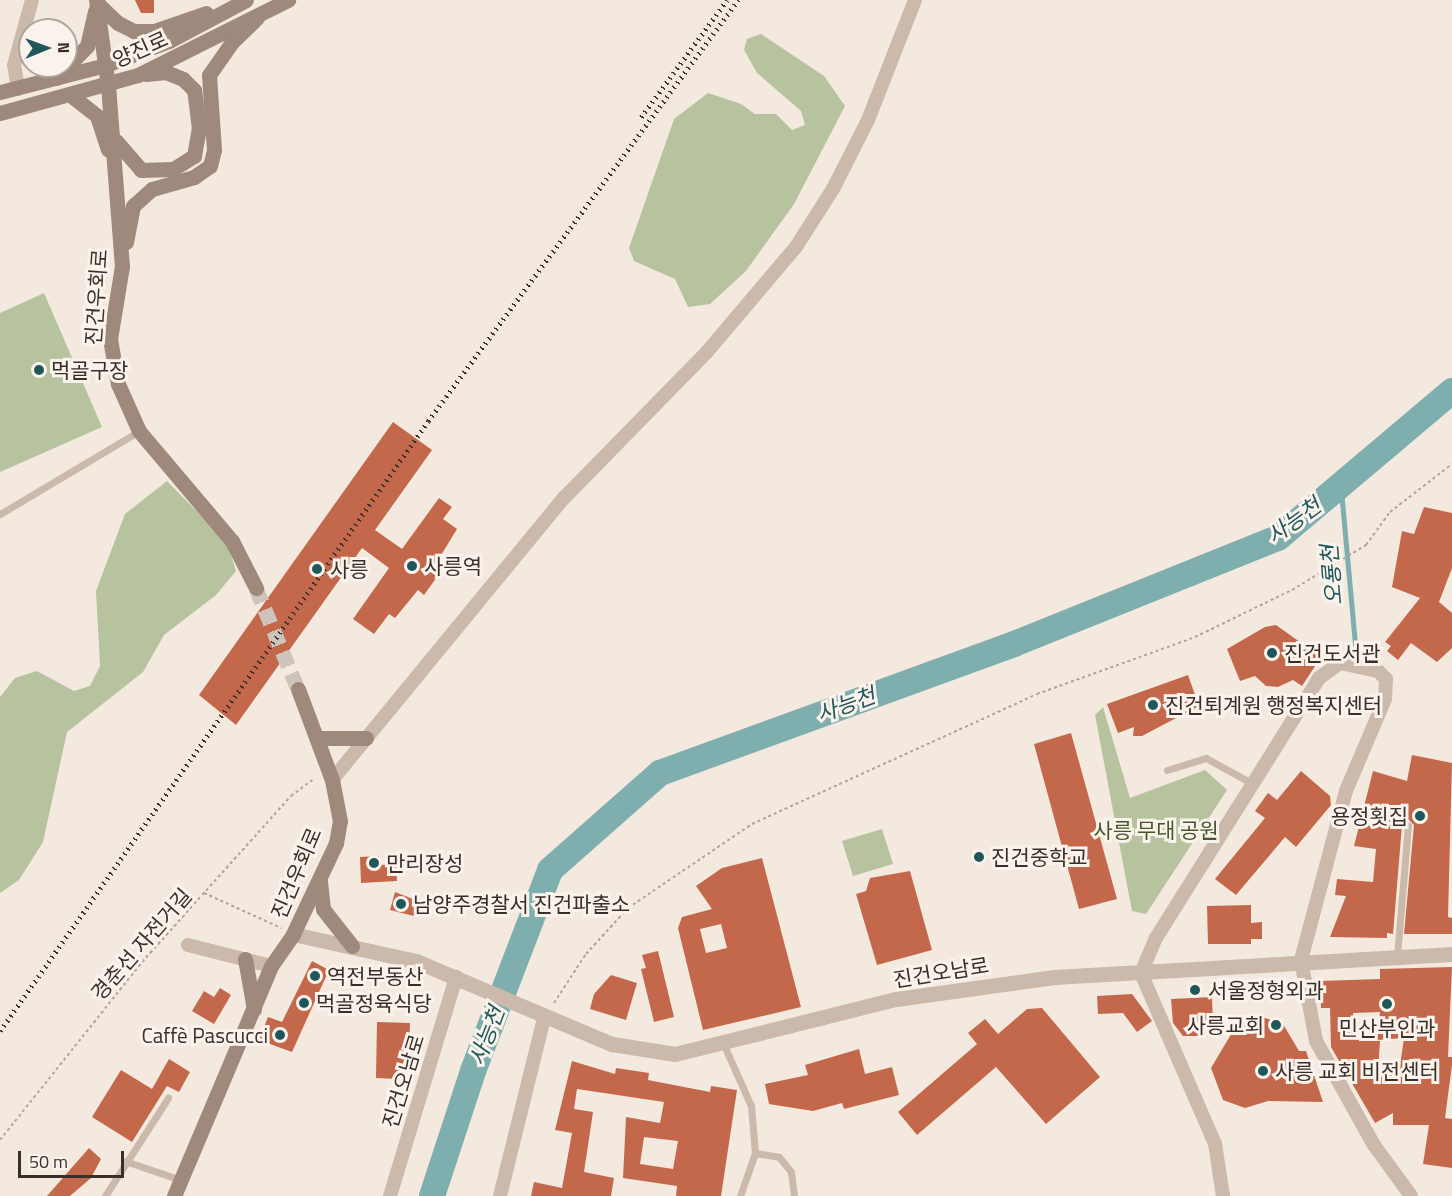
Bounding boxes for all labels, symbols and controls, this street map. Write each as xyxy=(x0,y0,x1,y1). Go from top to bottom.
north arrow xyxy=(18,18,78,78)
street label: 양진로 xyxy=(108,26,172,72)
text: N xyxy=(52,42,76,53)
street label: 진건우회로 xyxy=(80,248,112,346)
place label: 먹골구장 xyxy=(51,357,128,383)
marker: 먹골구장 xyxy=(32,363,46,377)
water label: 사능천 xyxy=(1262,492,1326,550)
water label: 오룡천 xyxy=(1316,544,1348,606)
place label: 사릉역 xyxy=(424,553,482,579)
place label: 사릉 xyxy=(330,556,369,582)
marker: 사릉역 xyxy=(405,559,419,573)
marker: 사릉 xyxy=(308,560,326,578)
place label: 진건도서관 xyxy=(1284,640,1381,666)
marker: 진건도서관 xyxy=(1265,646,1279,660)
water label: 사능천 xyxy=(813,682,879,728)
place label: 진건퇴계원 행정복지센터 xyxy=(1165,692,1382,718)
marker: 진건퇴계원 행정복지센터 xyxy=(1146,698,1160,712)
place label: 용정횟집 xyxy=(1331,803,1408,829)
marker: 용정횟집 xyxy=(1413,809,1427,823)
park label: 사릉 무대 공원 xyxy=(1093,817,1219,843)
street label: 진건우회로 xyxy=(266,824,326,922)
place label: 진건중학교 xyxy=(991,844,1088,870)
place label: 만리장성 xyxy=(386,850,463,876)
marker: 진건중학교 xyxy=(972,850,986,864)
marker: 만리장성 xyxy=(367,856,381,870)
street label: 경춘선 자전거길 xyxy=(86,883,196,1005)
place label: 남양주경찰서 진건파출소 xyxy=(413,891,630,917)
marker: 남양주경찰서 진건파출소 xyxy=(394,897,408,911)
street label: 진건오남로 xyxy=(891,952,991,992)
place label: 역전부동산 xyxy=(327,963,424,989)
marker: 역전부동산 xyxy=(308,969,322,983)
place label: 서울정형외과 xyxy=(1208,977,1324,1003)
marker: 서울정형외과 xyxy=(1186,981,1204,999)
place label: 먹골정육식당 xyxy=(316,990,432,1016)
marker: 민산부인과 xyxy=(1378,995,1396,1013)
marker: 먹골정육식당 xyxy=(297,996,311,1010)
water label: 사능천 xyxy=(464,1003,510,1069)
place label: 사릉교회 xyxy=(1187,1012,1264,1038)
place label: 민산부인과 xyxy=(1339,1015,1435,1041)
marker: 사릉교회 xyxy=(1269,1018,1283,1032)
place label: Caffè Pascucci xyxy=(141,1022,268,1048)
marker: Caffè Pascucci xyxy=(273,1028,287,1042)
street label: 진건오남로 xyxy=(377,1031,429,1131)
place label: 사릉 교회 비전센터 xyxy=(1275,1058,1439,1084)
marker: 사릉 교회 비전센터 xyxy=(1256,1064,1270,1078)
scale bar xyxy=(21,1139,128,1177)
text: 50 m xyxy=(29,1148,68,1175)

